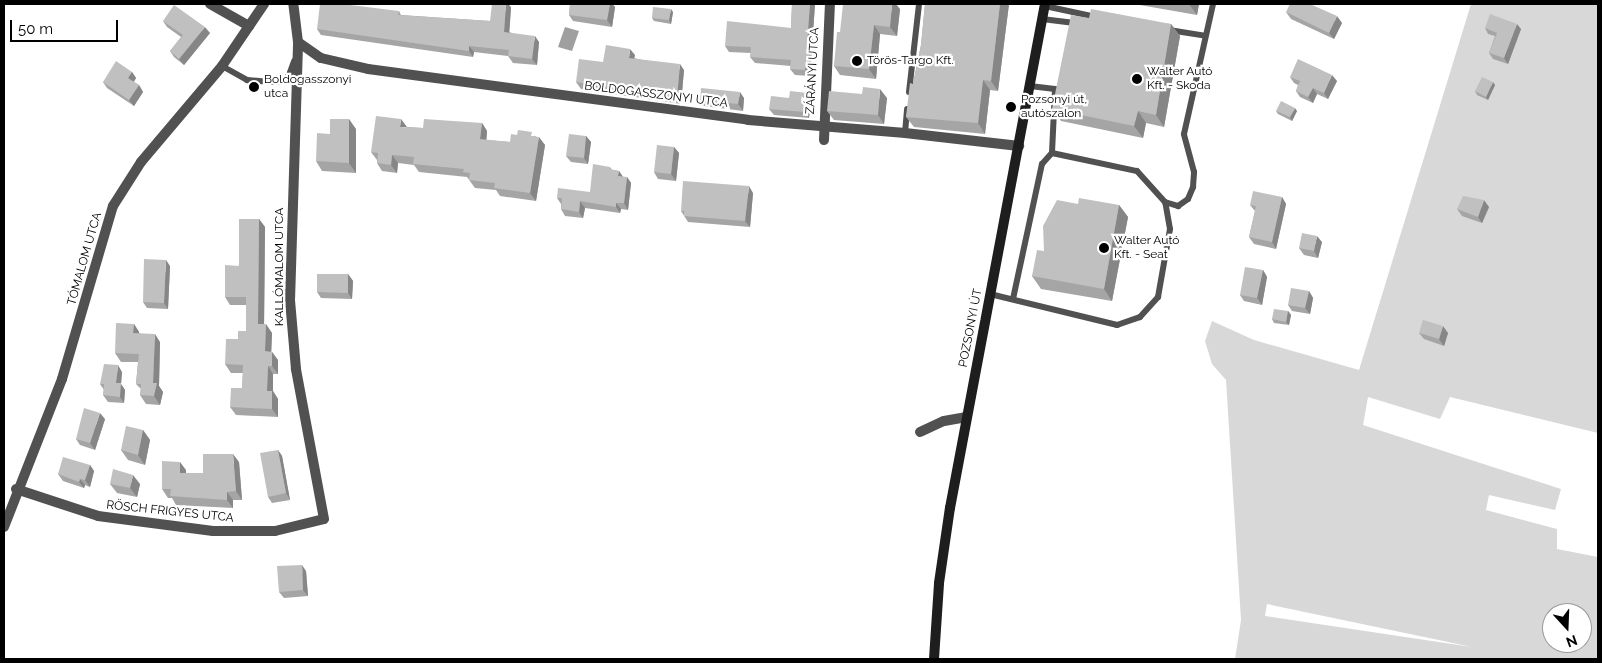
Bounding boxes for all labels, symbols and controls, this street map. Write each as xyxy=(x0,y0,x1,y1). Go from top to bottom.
scale bar xyxy=(12,10,120,42)
text: 50 m xyxy=(18,20,53,38)
street label: ZÁRÁNYI UTCA xyxy=(804,27,822,115)
place label: Törös-Targo Kft. xyxy=(867,54,953,68)
marker: Törös-Targo Kft. xyxy=(851,55,863,67)
place label: Walter Autó Kft. - Skoda xyxy=(1147,65,1213,93)
place label: Boldogasszonyi utca xyxy=(264,73,351,101)
marker: Walter Autó Kft. - Skoda xyxy=(1131,73,1143,85)
street label: BOLDOGASSZONYI UTCA xyxy=(583,79,729,111)
marker: Boldogasszonyi utca xyxy=(248,81,260,93)
place label: Pozsonyi út, autószalon xyxy=(1021,93,1087,121)
marker: Pozsonyi út, autószalon xyxy=(1005,101,1017,113)
street label: KALLÓMALOM UTCA xyxy=(273,208,287,326)
street label: TÓMALOM UTCA xyxy=(65,211,105,307)
place label: Walter Autó Kft. - Seat xyxy=(1114,234,1180,262)
marker: Walter Autó Kft. - Seat xyxy=(1098,242,1110,254)
street label: POZSONYI ÚT xyxy=(956,288,986,368)
street label: RÖSCH FRIGYES UTCA xyxy=(106,498,234,526)
north arrow xyxy=(1542,603,1592,653)
text: N xyxy=(1564,632,1580,651)

